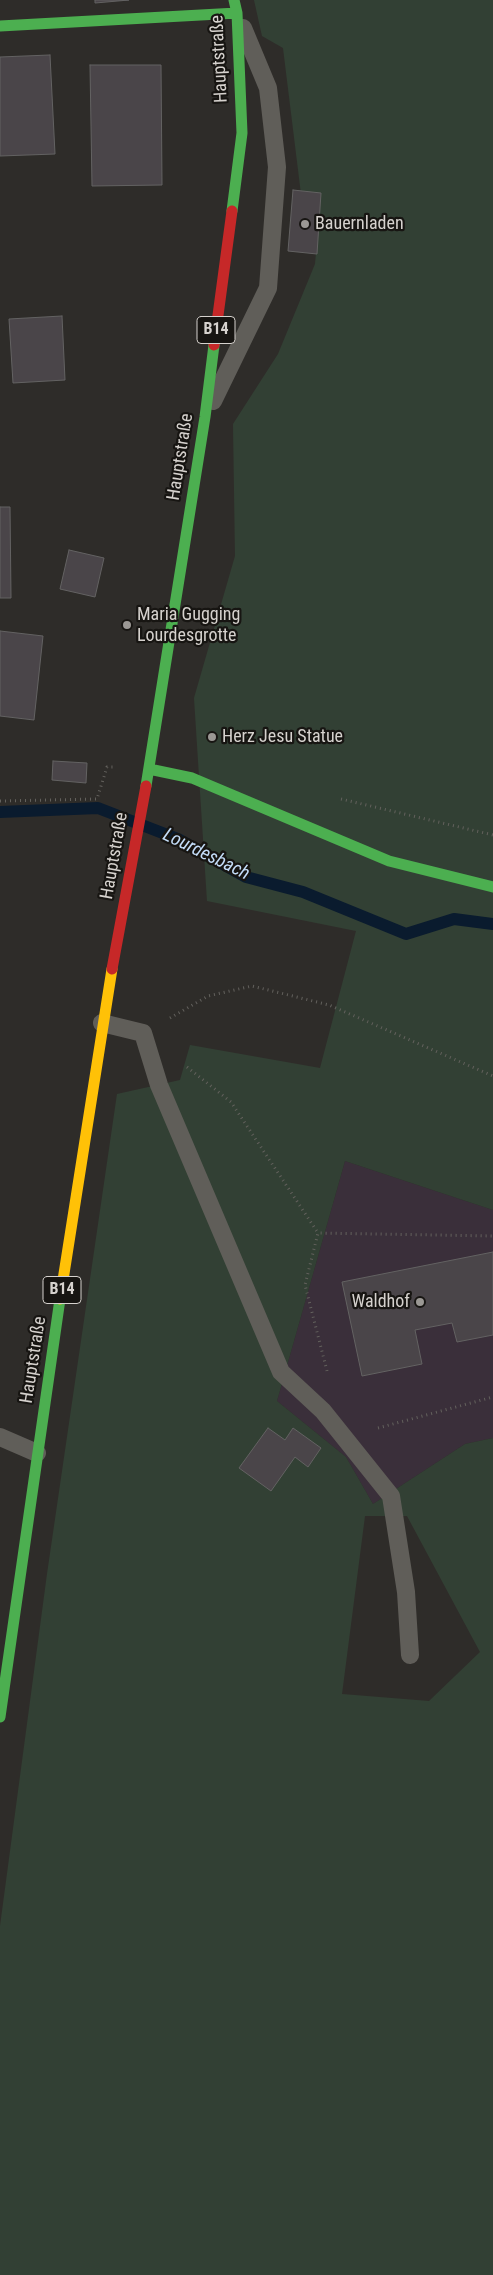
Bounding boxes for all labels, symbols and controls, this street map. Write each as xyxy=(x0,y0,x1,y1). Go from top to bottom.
street label: Hauptstraße xyxy=(207,15,233,103)
place label: Bauernladen xyxy=(315,213,404,235)
marker: Bauernladen xyxy=(299,218,311,230)
road number: B14 xyxy=(197,316,235,344)
street label: Hauptstraße xyxy=(163,412,199,502)
place label: Maria Gugging Lourdesgrotte xyxy=(137,604,240,646)
marker: Maria Gugging Lourdesgrotte xyxy=(121,619,133,631)
place label: Herz Jesu Statue xyxy=(222,726,343,748)
marker: Herz Jesu Statue xyxy=(206,731,218,743)
street label: Hauptstraße xyxy=(97,811,133,901)
water label: Lourdesbach xyxy=(159,824,253,886)
road number: B14 xyxy=(43,1276,81,1304)
place label: Waldhof xyxy=(351,1291,410,1313)
marker: Waldhof xyxy=(414,1296,426,1308)
street label: Hauptstraße xyxy=(16,1315,52,1405)

